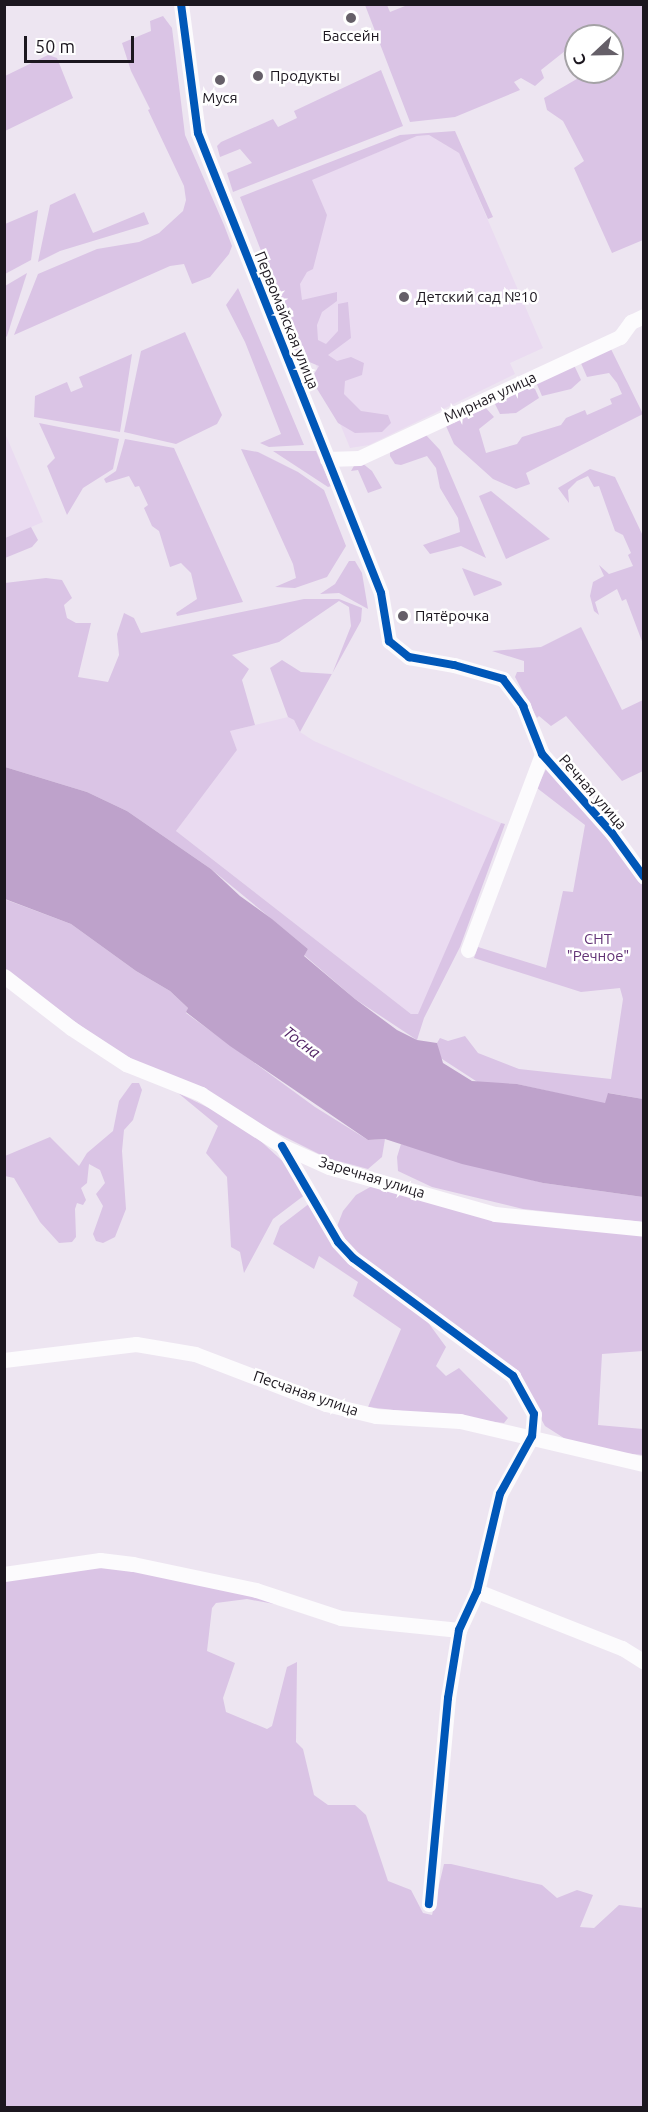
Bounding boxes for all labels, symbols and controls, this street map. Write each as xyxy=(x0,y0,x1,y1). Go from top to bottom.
marker: Бассейн xyxy=(344,11,358,25)
scale bar xyxy=(27,24,136,62)
north arrow xyxy=(564,24,624,84)
place label: Бассейн xyxy=(323,27,379,45)
text: 50 m xyxy=(35,36,75,56)
text: С xyxy=(569,52,589,68)
place label: Продукты xyxy=(270,67,340,85)
marker: Продукты xyxy=(251,69,265,83)
marker: Муся xyxy=(213,73,227,87)
place label: Муся xyxy=(202,89,238,107)
street label: Первомайская улица xyxy=(251,249,323,391)
place label: Детский сад №10 xyxy=(416,288,538,306)
marker: Детский сад №10 xyxy=(397,290,411,304)
street label: Мирная улица xyxy=(441,368,539,426)
place label: Пятёрочка xyxy=(415,607,489,625)
marker: Пятёрочка xyxy=(396,609,410,623)
street label: Речная улица xyxy=(555,751,631,833)
park label: СНТ "Речное" xyxy=(567,929,629,964)
water label: Тосна xyxy=(280,1022,324,1062)
street label: Заречная улица xyxy=(317,1152,427,1202)
street label: Песчаная улица xyxy=(251,1367,361,1419)

